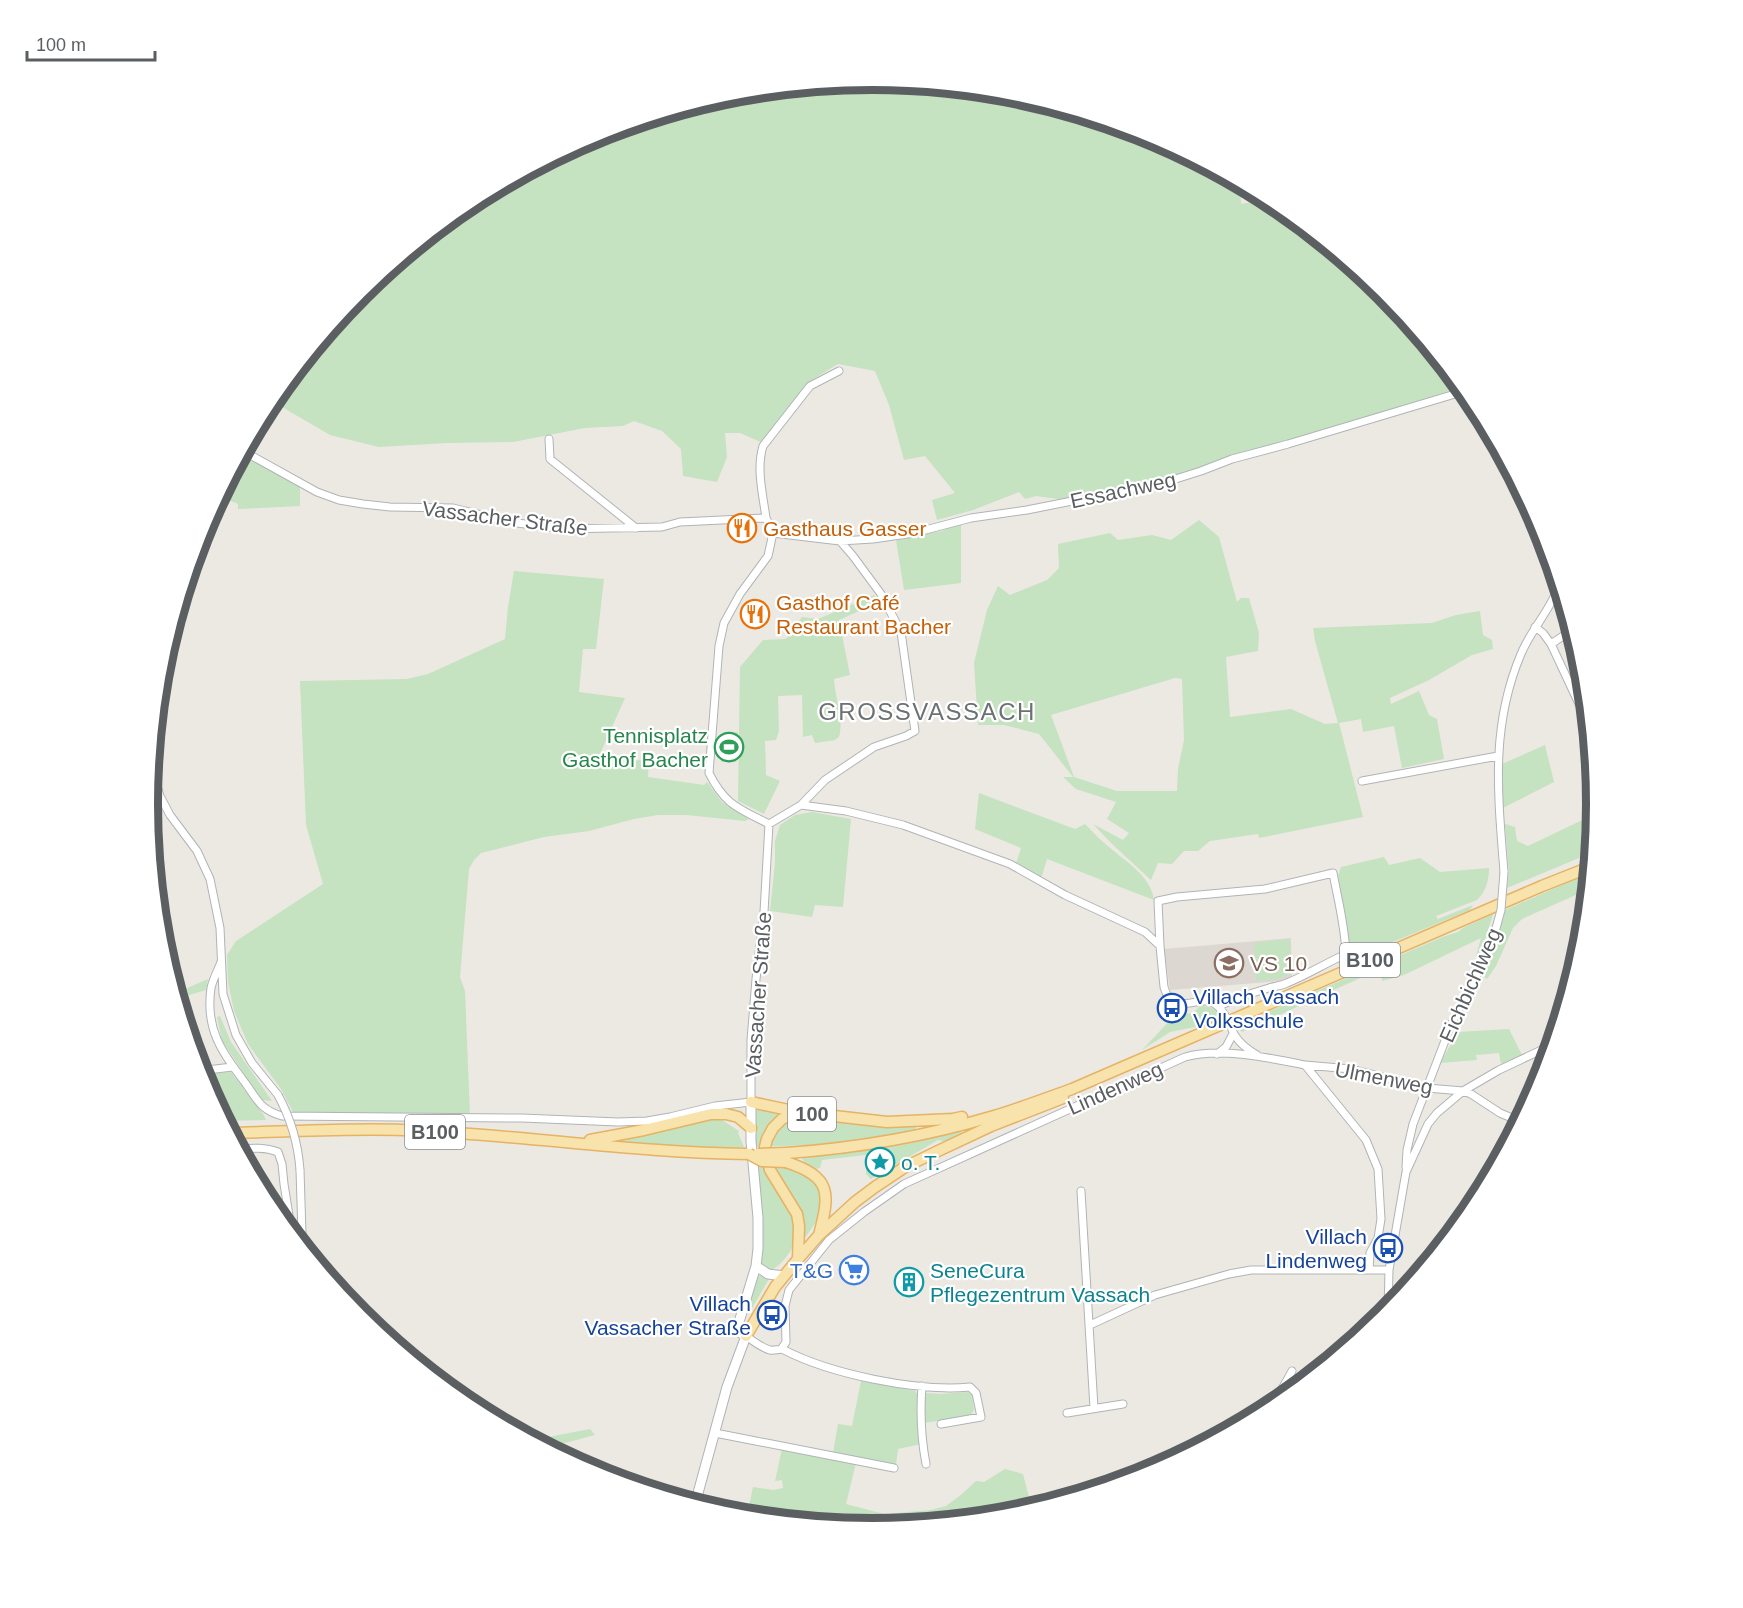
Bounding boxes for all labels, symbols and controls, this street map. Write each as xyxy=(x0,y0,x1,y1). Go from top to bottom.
scale bar xyxy=(27,24,154,62)
text: 100 m xyxy=(36,35,86,55)
street label: Essachweg xyxy=(1068,468,1178,512)
street label: Vassacher Straße xyxy=(421,496,589,540)
restaurant icon: Gasthaus Gasser xyxy=(726,512,758,544)
place label: Gasthaus Gasser xyxy=(763,517,926,540)
place label: Gasthof Café Restaurant Bacher xyxy=(776,591,951,638)
restaurant icon: Gasthof Café Restaurant Bacher xyxy=(739,598,771,630)
district label: GROSSVASSACH xyxy=(818,698,1036,725)
place label: Tennisplatz Gasthof Bacher xyxy=(562,724,708,771)
sports icon: Tennisplatz Gasthof Bacher xyxy=(713,731,745,763)
street label: Vassacher Straße xyxy=(741,911,775,1079)
street label: Eichbichlweg xyxy=(1435,924,1505,1046)
road number: B100 xyxy=(1340,943,1400,977)
school or university icon: VS 10 xyxy=(1213,947,1245,979)
place label: VS 10 xyxy=(1250,952,1307,975)
place label: Villach Vassach Volksschule xyxy=(1193,985,1339,1032)
bus stop icon: Villach Vassach Volksschule xyxy=(1156,992,1188,1024)
street label: Lindenweg xyxy=(1064,1057,1166,1119)
street label: Ulmenweg xyxy=(1333,1057,1435,1099)
road number: 100 xyxy=(788,1097,836,1131)
road number: B100 xyxy=(405,1115,465,1149)
place icon: o. T. xyxy=(864,1146,896,1178)
place label: o. T. xyxy=(901,1151,940,1174)
place label: Villach Lindenweg xyxy=(1265,1225,1367,1272)
bus stop icon: Villach Lindenweg xyxy=(1372,1232,1404,1264)
supermarket icon: T&G xyxy=(838,1254,870,1286)
place label: T&G xyxy=(790,1259,833,1282)
place label: SeneCura Pflegezentrum Vassach xyxy=(930,1259,1150,1306)
building icon: SeneCura Pflegezentrum Vassach xyxy=(893,1266,925,1298)
place label: Villach Vassacher Straße xyxy=(584,1292,751,1339)
bus stop icon: Villach Vassacher Straße xyxy=(756,1299,788,1331)

